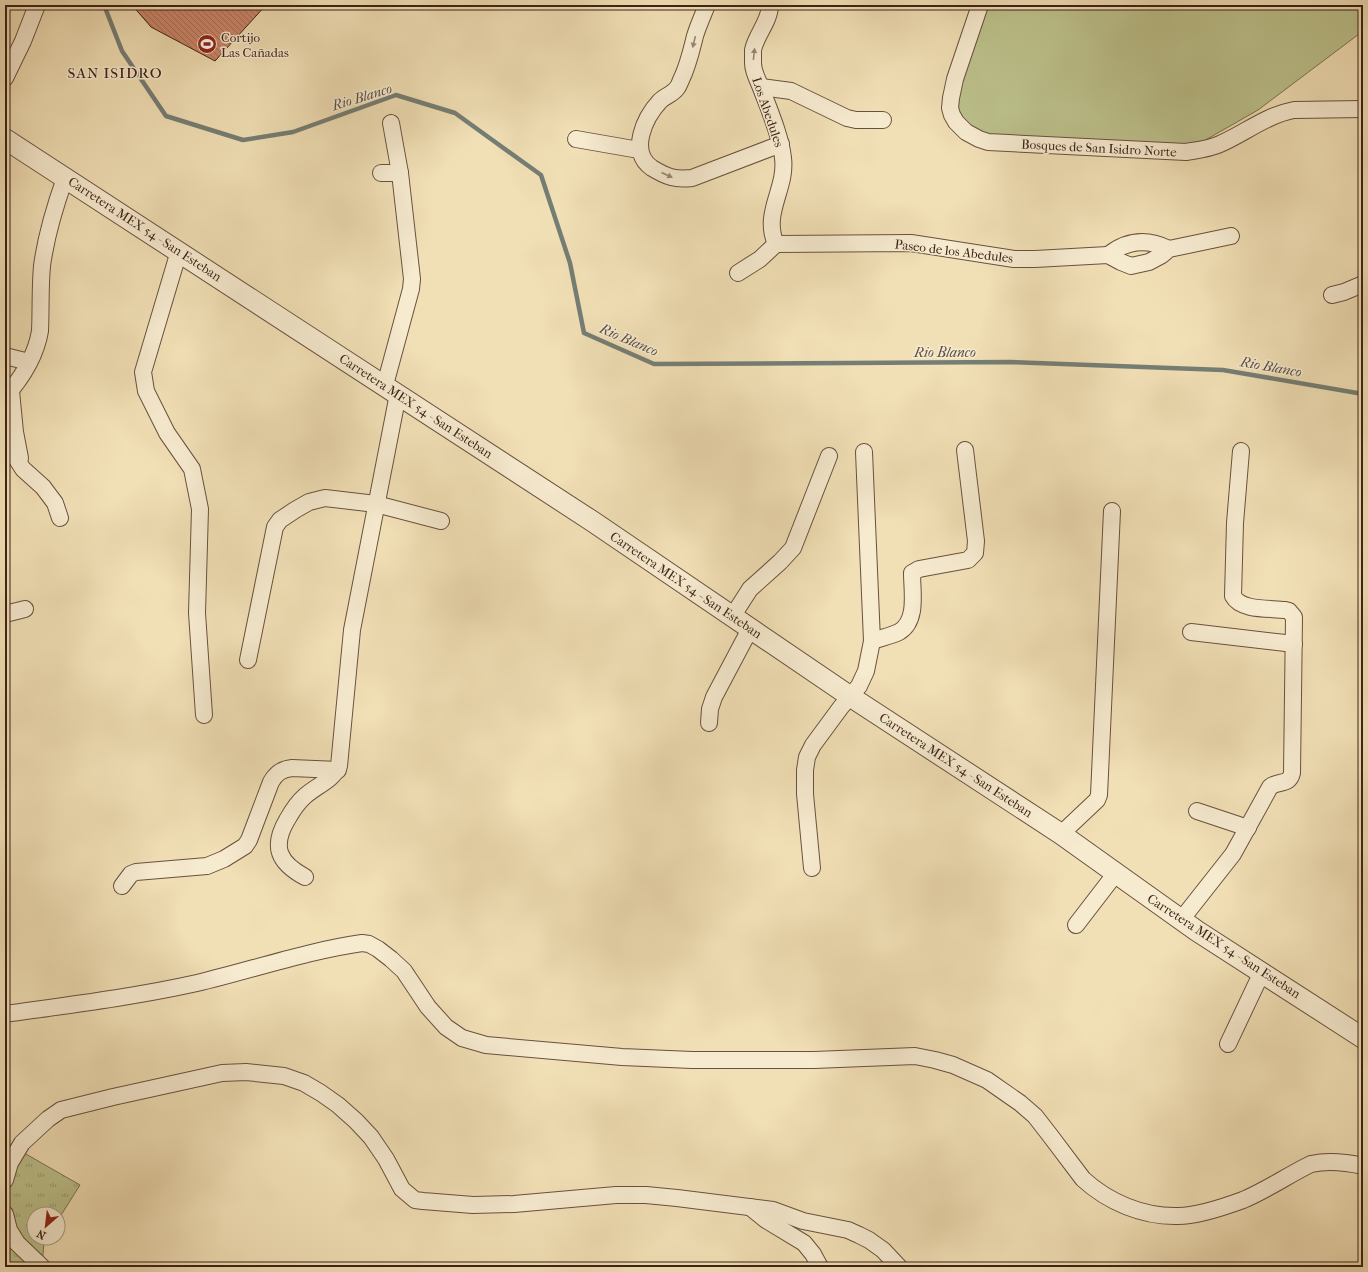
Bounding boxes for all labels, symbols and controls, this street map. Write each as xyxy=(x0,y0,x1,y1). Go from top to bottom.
place label: Cortijo Las Cañadas xyxy=(221,30,289,60)
sports icon: Cortijo Las Cañadas xyxy=(196,33,218,55)
one-way arrow xyxy=(691,36,697,48)
one-way arrow xyxy=(750,48,757,60)
district label: SAN ISIDRO xyxy=(67,64,163,82)
street label: Los Abedules xyxy=(749,75,787,149)
water label: Rio Blanco xyxy=(329,80,394,114)
street label: Bosques de San Isidro Norte xyxy=(1021,136,1178,160)
one-way arrow xyxy=(661,173,673,179)
street label: Carretera MEX 54 - San Esteban xyxy=(66,174,225,284)
street label: Paseo de los Abedules xyxy=(894,236,1014,266)
water label: Rio Blanco xyxy=(596,320,661,360)
water label: Rio Blanco xyxy=(913,344,976,361)
street label: Carretera MEX 54 - San Esteban xyxy=(337,351,496,461)
water label: Rio Blanco xyxy=(1238,353,1303,381)
street label: Carretera MEX 54 - San Esteban xyxy=(607,529,765,642)
street label: Carretera MEX 54 - San Esteban xyxy=(877,710,1036,820)
street label: Carretera MEX 54 - San Esteban xyxy=(1145,891,1304,1001)
north arrow xyxy=(26,1206,66,1246)
text: N xyxy=(34,1226,48,1242)

